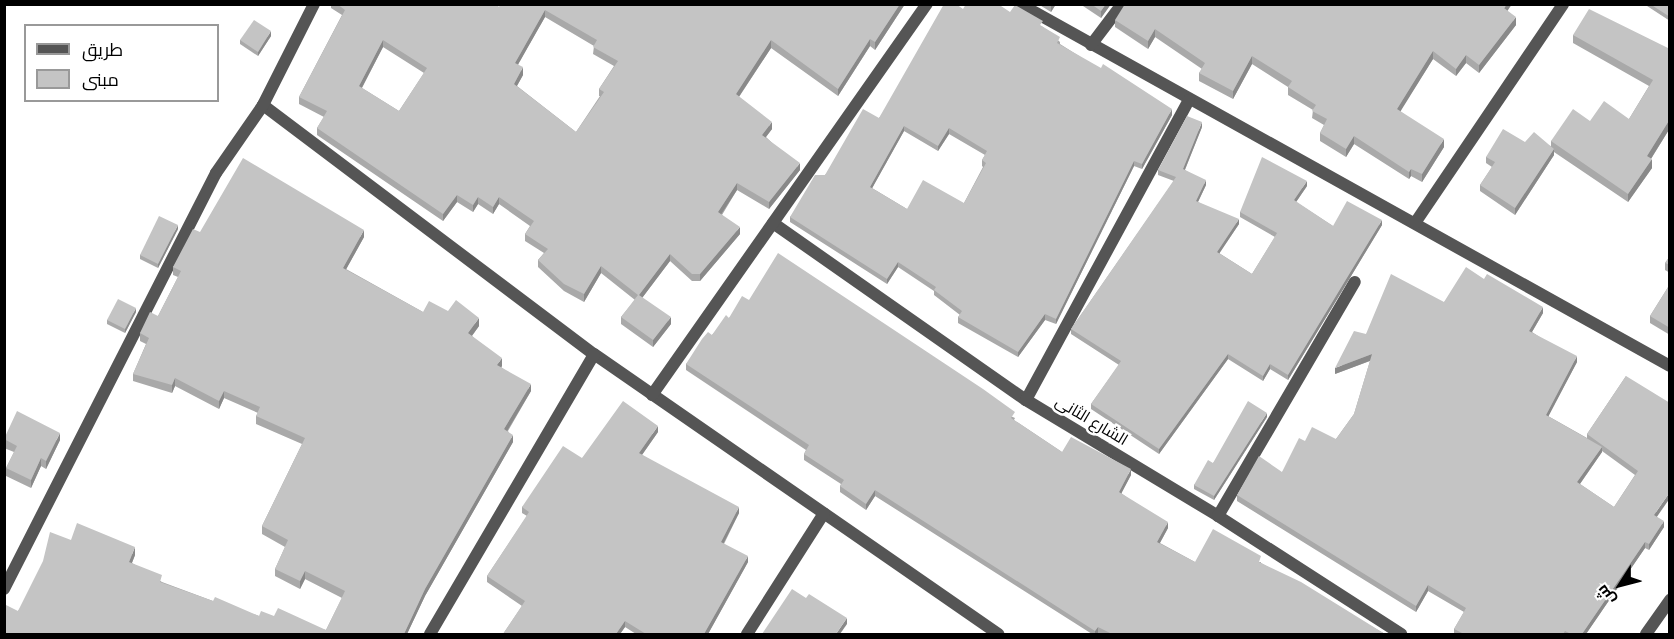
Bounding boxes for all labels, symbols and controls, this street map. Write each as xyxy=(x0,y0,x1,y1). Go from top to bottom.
legend xyxy=(24,24,219,102)
text: طريق xyxy=(82,38,123,60)
text: مبنى xyxy=(82,68,119,90)
street label: الشارع الثانى xyxy=(1052,391,1132,449)
north arrow xyxy=(1590,555,1650,615)
text: ش xyxy=(1591,582,1619,610)

